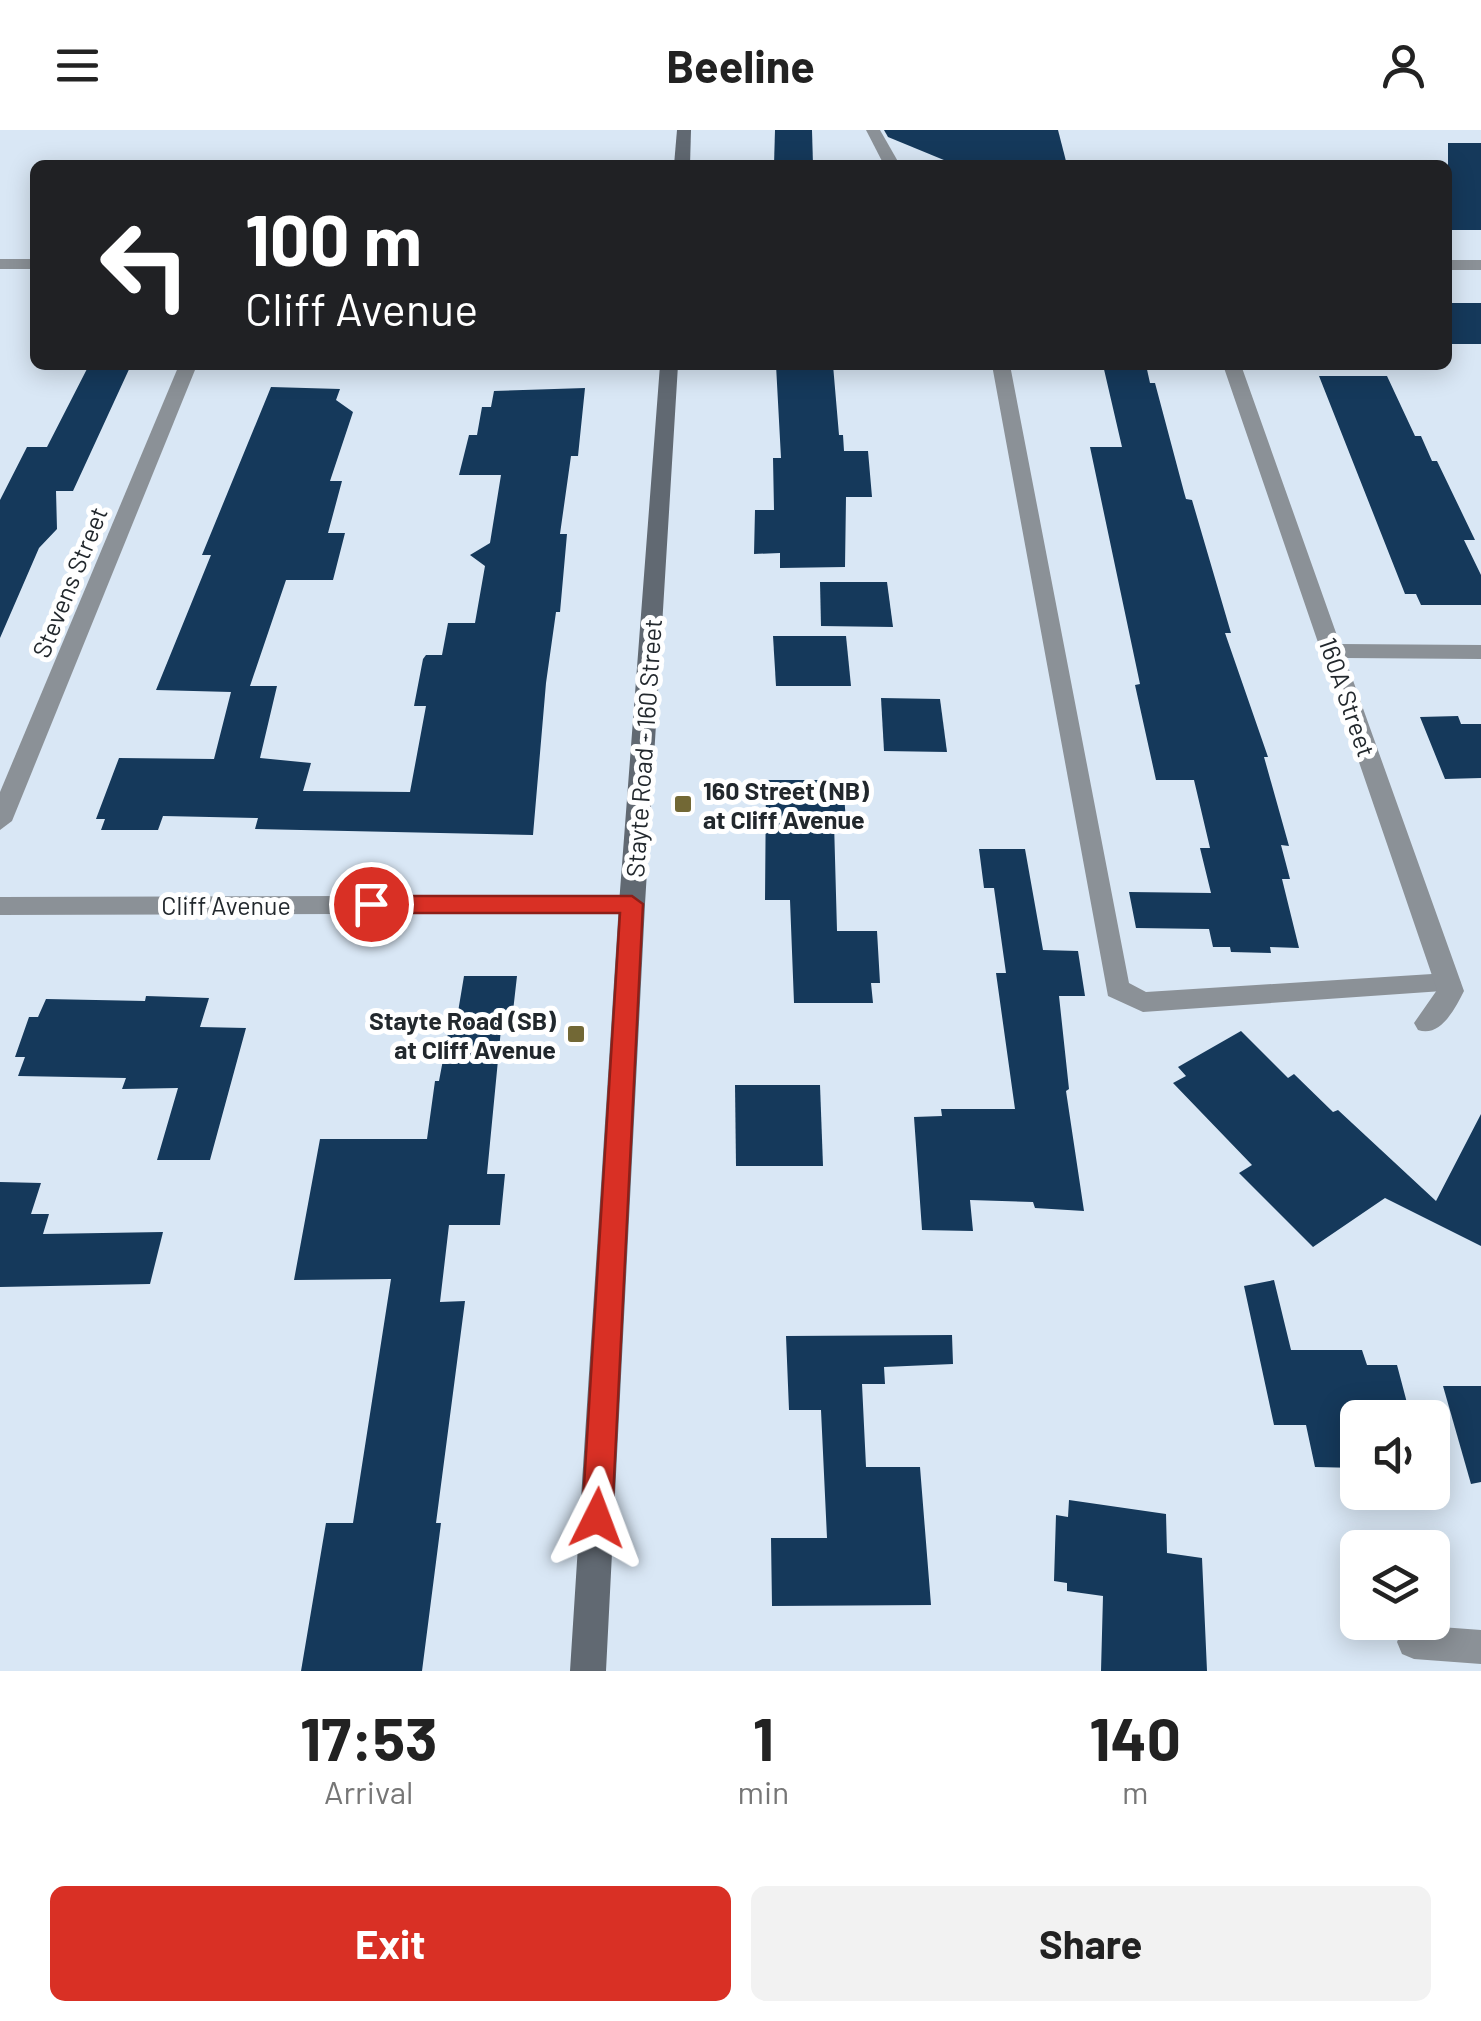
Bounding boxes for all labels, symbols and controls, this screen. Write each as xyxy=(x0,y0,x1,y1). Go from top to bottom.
icon: menu xyxy=(50,38,105,93)
text: Beeline xyxy=(666,38,815,92)
icon: person xyxy=(1376,38,1431,93)
text: 100 m xyxy=(245,196,422,280)
icon: left xyxy=(80,200,210,330)
text: Cliff Avenue xyxy=(245,281,478,335)
street label: Stevens Street xyxy=(25,502,113,662)
street label: Stayte Road - 160 Street xyxy=(619,618,667,878)
street label: 160A Street xyxy=(1314,633,1382,761)
place label: 160 Street (NB) at Cliff Avenue xyxy=(703,775,869,834)
marker: 160 Street (NB) at Cliff Avenue xyxy=(672,793,694,815)
pin xyxy=(329,862,414,947)
icon: arrive xyxy=(344,877,399,932)
street label: Cliff Avenue xyxy=(161,890,291,920)
place label: Stayte Road (SB) at Cliff Avenue xyxy=(369,1005,556,1064)
marker: Stayte Road (SB) at Cliff Avenue xyxy=(565,1023,587,1045)
map controls xyxy=(1340,1400,1450,1640)
button: sound xyxy=(1340,1400,1450,1510)
position arrow xyxy=(545,1466,649,1570)
button: layers xyxy=(1340,1530,1450,1640)
text: 17:53 xyxy=(300,1701,438,1773)
text: 1 xyxy=(753,1701,774,1773)
text: 140 xyxy=(1089,1701,1181,1773)
text: Arrival xyxy=(324,1772,413,1810)
text: min xyxy=(737,1772,789,1810)
text: m xyxy=(1122,1772,1148,1810)
button: Exit xyxy=(50,1886,731,2001)
button: Share xyxy=(751,1886,1431,2001)

